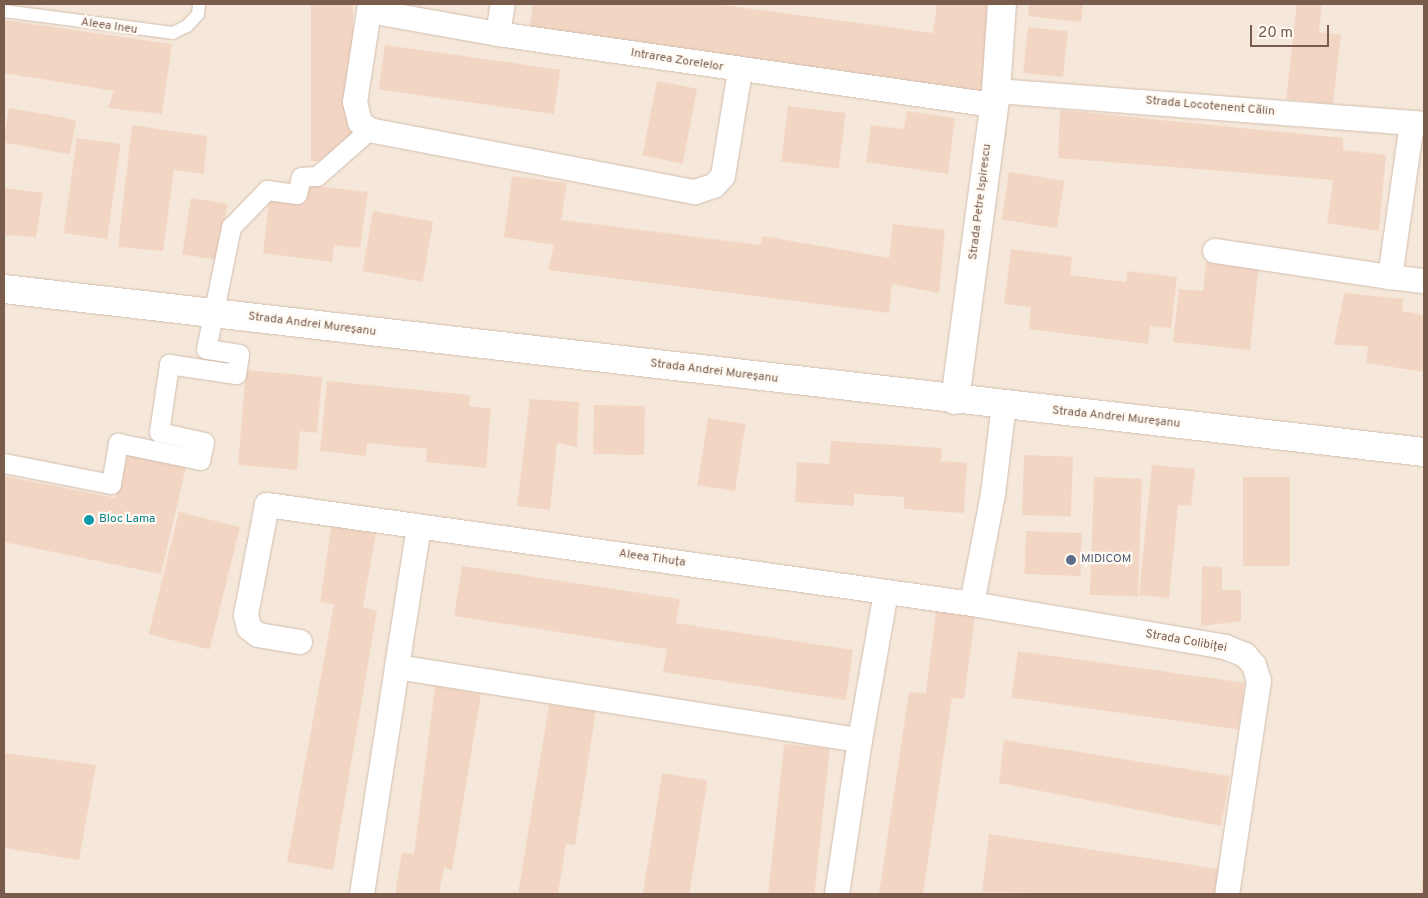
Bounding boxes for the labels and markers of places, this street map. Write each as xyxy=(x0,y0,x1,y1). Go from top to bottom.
place label: Bloc Lama xyxy=(99,513,155,527)
marker: Bloc Lama xyxy=(83,514,95,526)
place label: MIDICOM xyxy=(1081,553,1131,567)
marker: MIDICOM xyxy=(1065,554,1077,566)

